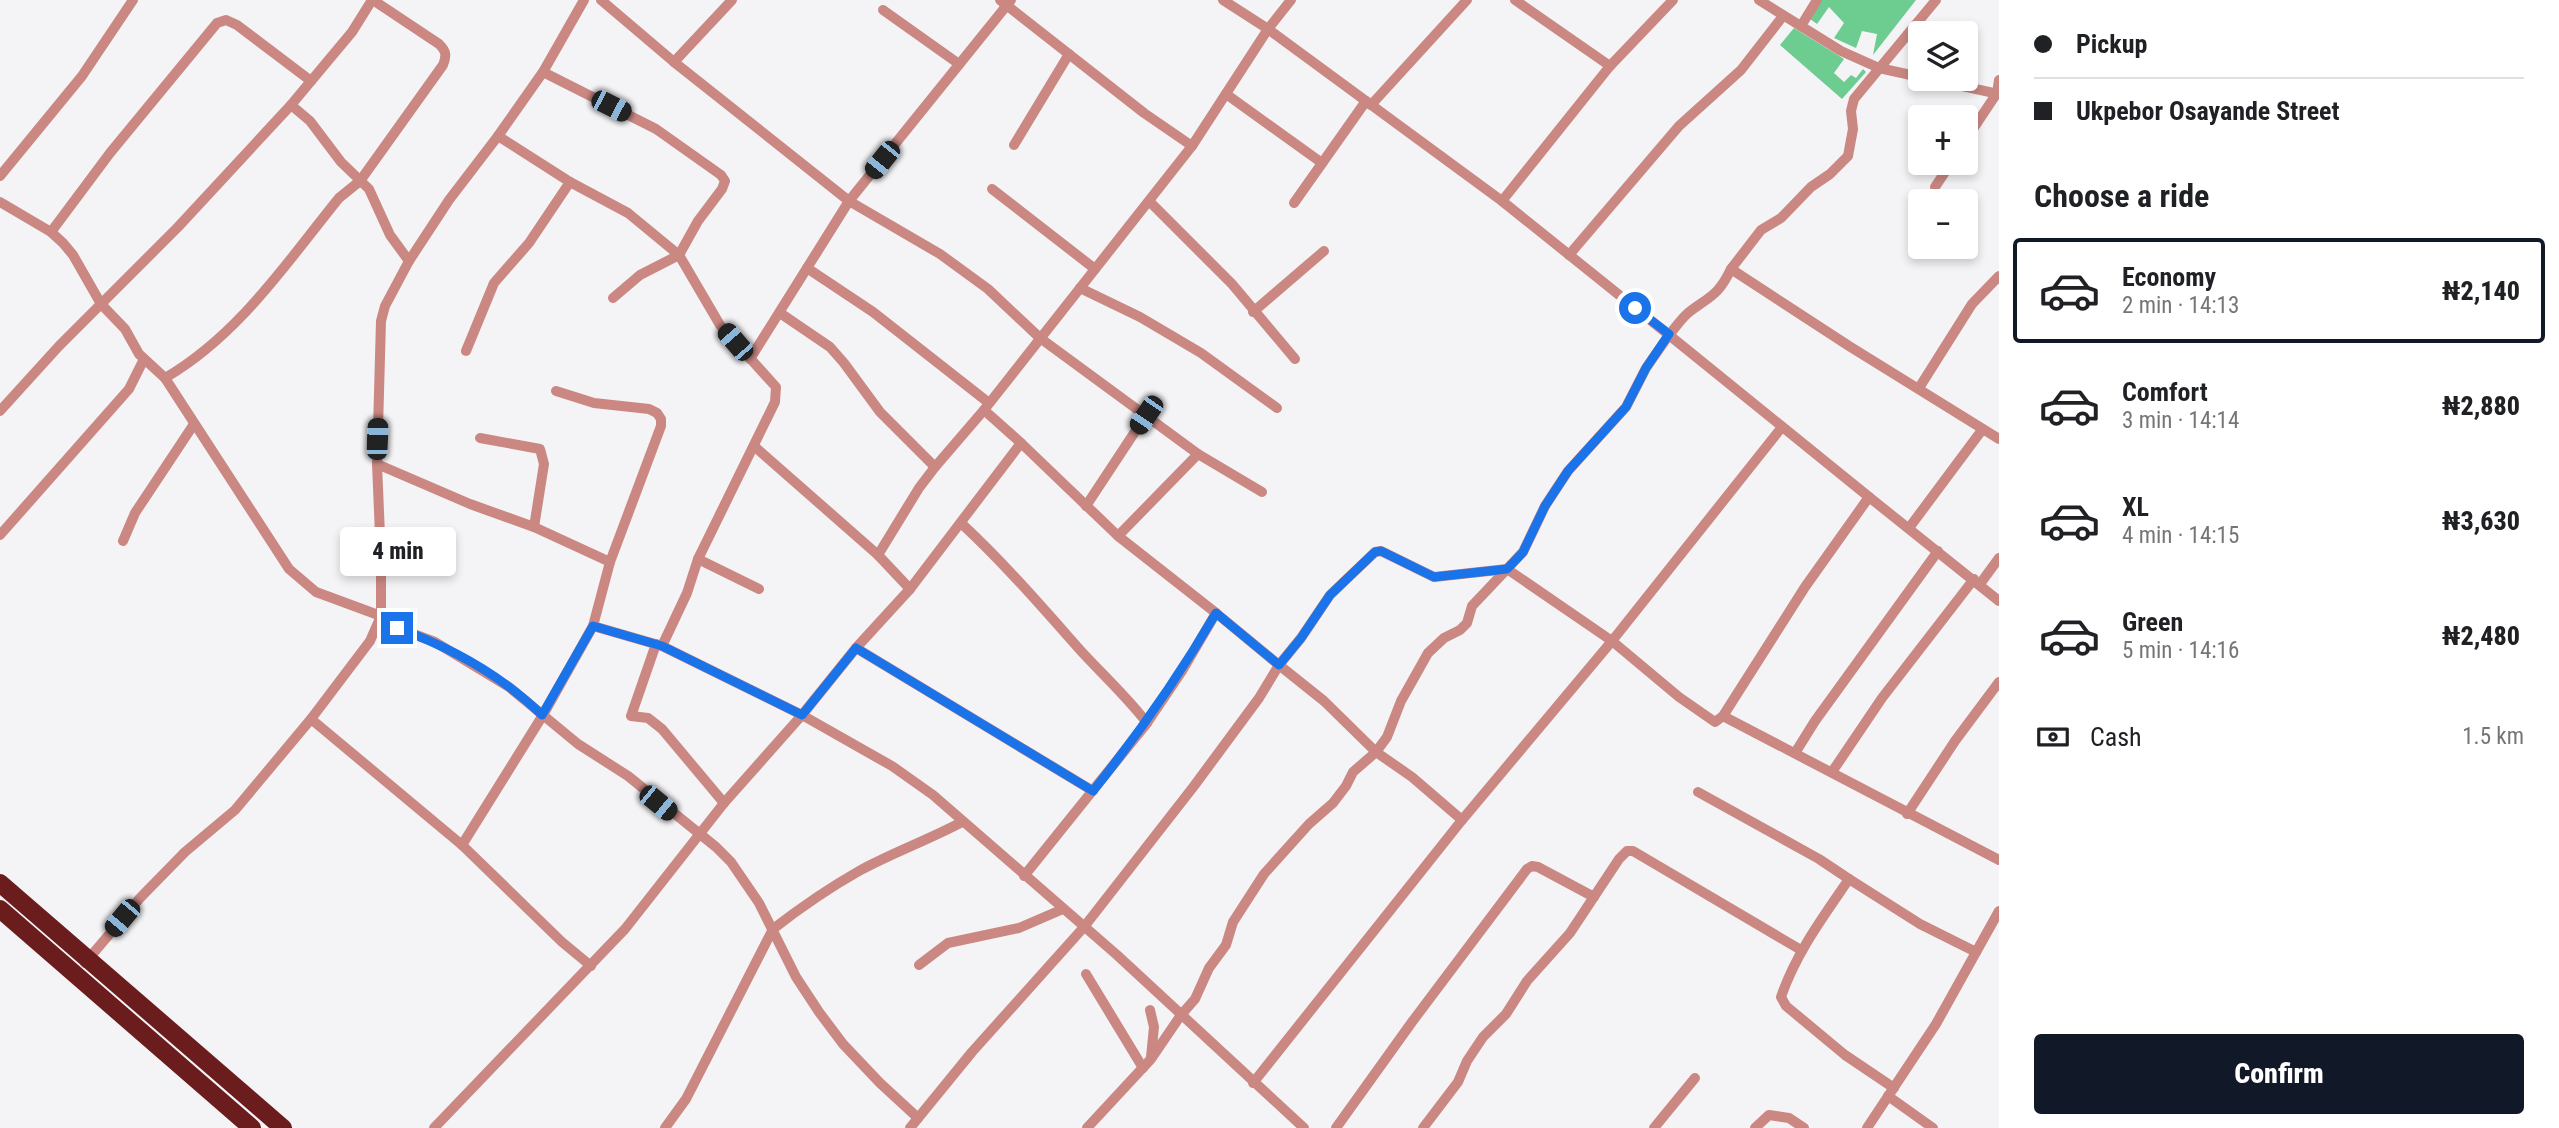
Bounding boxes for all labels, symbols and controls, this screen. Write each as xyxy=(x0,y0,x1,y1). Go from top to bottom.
map controls xyxy=(1908,21,1978,259)
button: layers xyxy=(1908,21,1978,91)
text: Pickup xyxy=(2076,29,2147,59)
car xyxy=(588,87,635,125)
text: Ukpebor Osayande Street xyxy=(2076,96,2340,126)
button: + xyxy=(1908,105,1978,175)
car xyxy=(861,137,904,183)
text: Choose a ride xyxy=(2034,177,2209,215)
button: − xyxy=(1908,189,1978,259)
icon: car xyxy=(2038,259,2101,322)
text: Economy xyxy=(2122,262,2216,292)
text: ₦2,140 xyxy=(2442,276,2520,306)
route start xyxy=(1619,292,1651,324)
text: 2 min · 14:13 xyxy=(2122,292,2239,319)
car xyxy=(714,319,757,365)
icon: car xyxy=(2038,374,2101,437)
text: Comfort xyxy=(2122,377,2208,407)
text: ₦2,880 xyxy=(2442,391,2520,421)
car xyxy=(1126,392,1167,438)
text: 3 min · 14:14 xyxy=(2122,407,2239,434)
car xyxy=(366,418,389,460)
icon: car xyxy=(2038,489,2101,552)
text: XL xyxy=(2122,492,2149,522)
text: ₦3,630 xyxy=(2442,506,2520,536)
text: 4 min · 14:15 xyxy=(2122,522,2239,549)
callout: 4 min xyxy=(339,526,455,576)
text: 4 min xyxy=(372,538,424,565)
icon: car xyxy=(2038,604,2101,667)
text: Green xyxy=(2122,607,2183,637)
route end xyxy=(381,612,413,644)
text: ₦2,480 xyxy=(2442,621,2520,651)
text: 5 min · 14:16 xyxy=(2122,637,2239,664)
icon: cash xyxy=(2034,718,2072,756)
text: Cash xyxy=(2090,722,2142,752)
text: 1.5 km xyxy=(2462,723,2524,750)
car xyxy=(636,782,681,824)
car xyxy=(101,895,144,941)
button: Confirm xyxy=(2034,1034,2524,1114)

